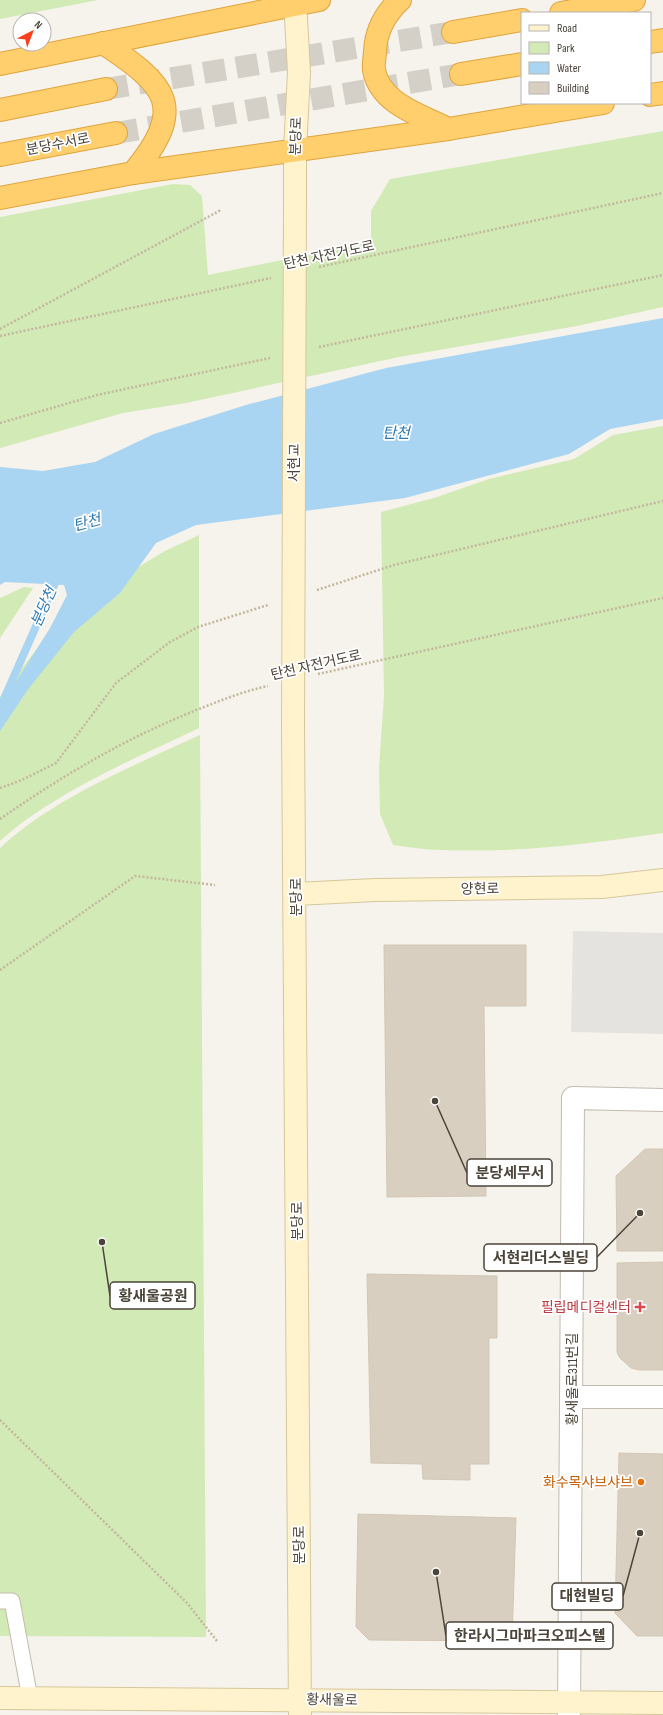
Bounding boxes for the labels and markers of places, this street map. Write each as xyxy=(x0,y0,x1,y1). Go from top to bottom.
callout: 분당세무서 xyxy=(467,1159,552,1186)
callout: 서현리더스빌딩 xyxy=(484,1244,597,1271)
callout: 황새울공원 xyxy=(110,1282,195,1309)
place label: 필립메디컬센터 xyxy=(541,1299,631,1316)
marker: 필립메디컬센터 xyxy=(634,1301,646,1313)
place label: 화수목샤브샤브 xyxy=(543,1474,633,1491)
marker: 화수목샤브샤브 xyxy=(636,1477,646,1487)
callout: 대현빌딩 xyxy=(552,1583,623,1610)
callout: 한라시그마파크오피스텔 xyxy=(446,1622,613,1649)

